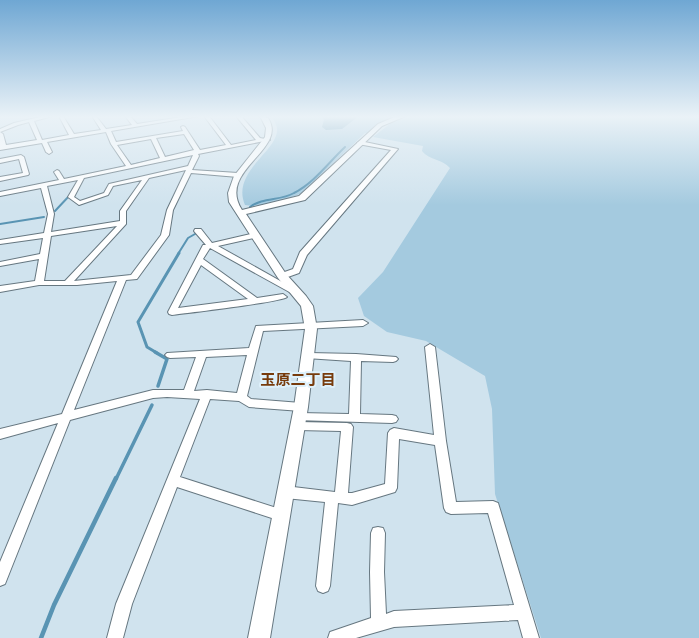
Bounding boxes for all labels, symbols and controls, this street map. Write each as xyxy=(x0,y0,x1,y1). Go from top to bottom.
district label: 玉原二丁目 xyxy=(260,371,336,388)

